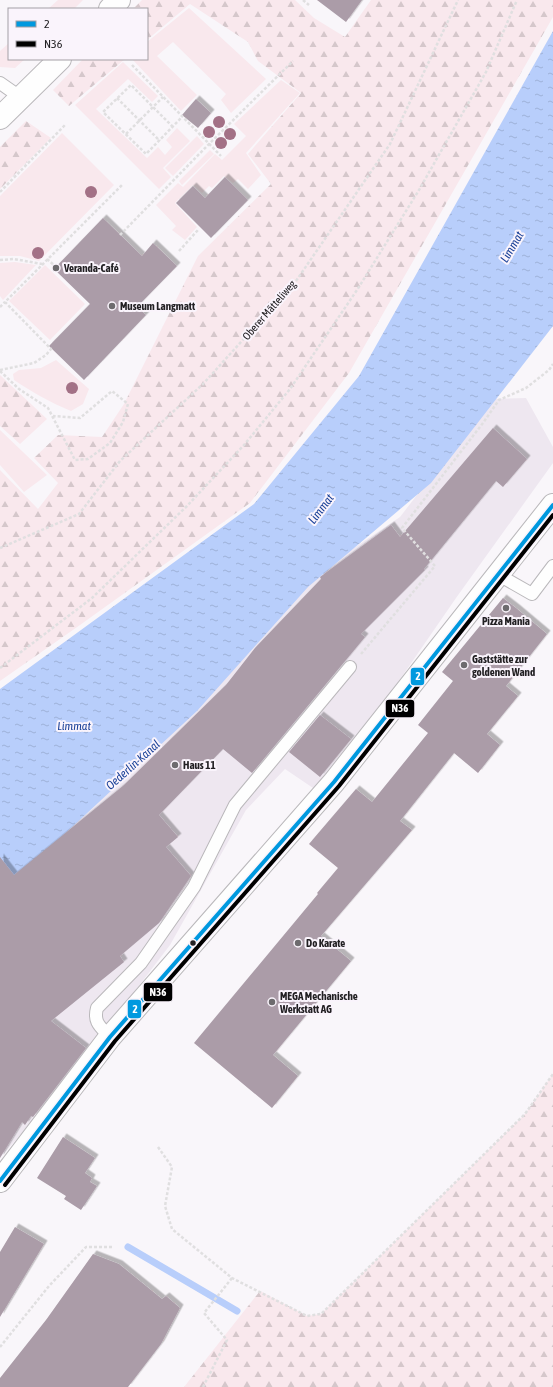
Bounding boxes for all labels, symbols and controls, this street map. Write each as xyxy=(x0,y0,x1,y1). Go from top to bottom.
legend xyxy=(8,8,148,60)
text: 2 xyxy=(44,17,50,31)
text: N36 xyxy=(44,37,63,51)
water label: Limmat xyxy=(497,228,527,265)
place label: Veranda-Café xyxy=(63,262,119,274)
marker: Veranda-Café xyxy=(51,263,61,273)
street label: Oberer Mätteliweg xyxy=(240,278,298,342)
place label: Museum Langmatt xyxy=(120,300,196,312)
marker: Museum Langmatt xyxy=(107,301,117,311)
water label: Limmat xyxy=(305,491,337,527)
marker: Pizza Mania xyxy=(501,603,511,613)
place label: Pizza Mania xyxy=(482,615,530,627)
place label: Gaststätte zur goldenen Wand xyxy=(472,653,535,678)
marker: Gaststätte zur goldenen Wand xyxy=(459,660,469,670)
line badge: 2 xyxy=(410,667,425,686)
text: 2 xyxy=(415,670,421,682)
line badge: N36 xyxy=(385,699,415,718)
text: N36 xyxy=(392,702,408,714)
water label: Limmat xyxy=(57,719,91,733)
water label: Oederlin-Kanal xyxy=(103,737,163,793)
place label: Haus 11 xyxy=(183,759,216,771)
marker: Haus 11 xyxy=(170,760,180,770)
place label: Do Karate xyxy=(306,937,345,949)
unlabelled marker xyxy=(188,938,198,948)
marker: Do Karate xyxy=(293,938,303,948)
line badge: N36 xyxy=(143,982,173,1002)
text: N36 xyxy=(150,986,166,998)
place label: MEGA Mechanische Werkstatt AG xyxy=(279,990,358,1015)
marker: MEGA Mechanische Werkstatt AG xyxy=(267,997,277,1007)
line badge: 2 xyxy=(127,999,142,1019)
text: 2 xyxy=(132,1003,138,1015)

